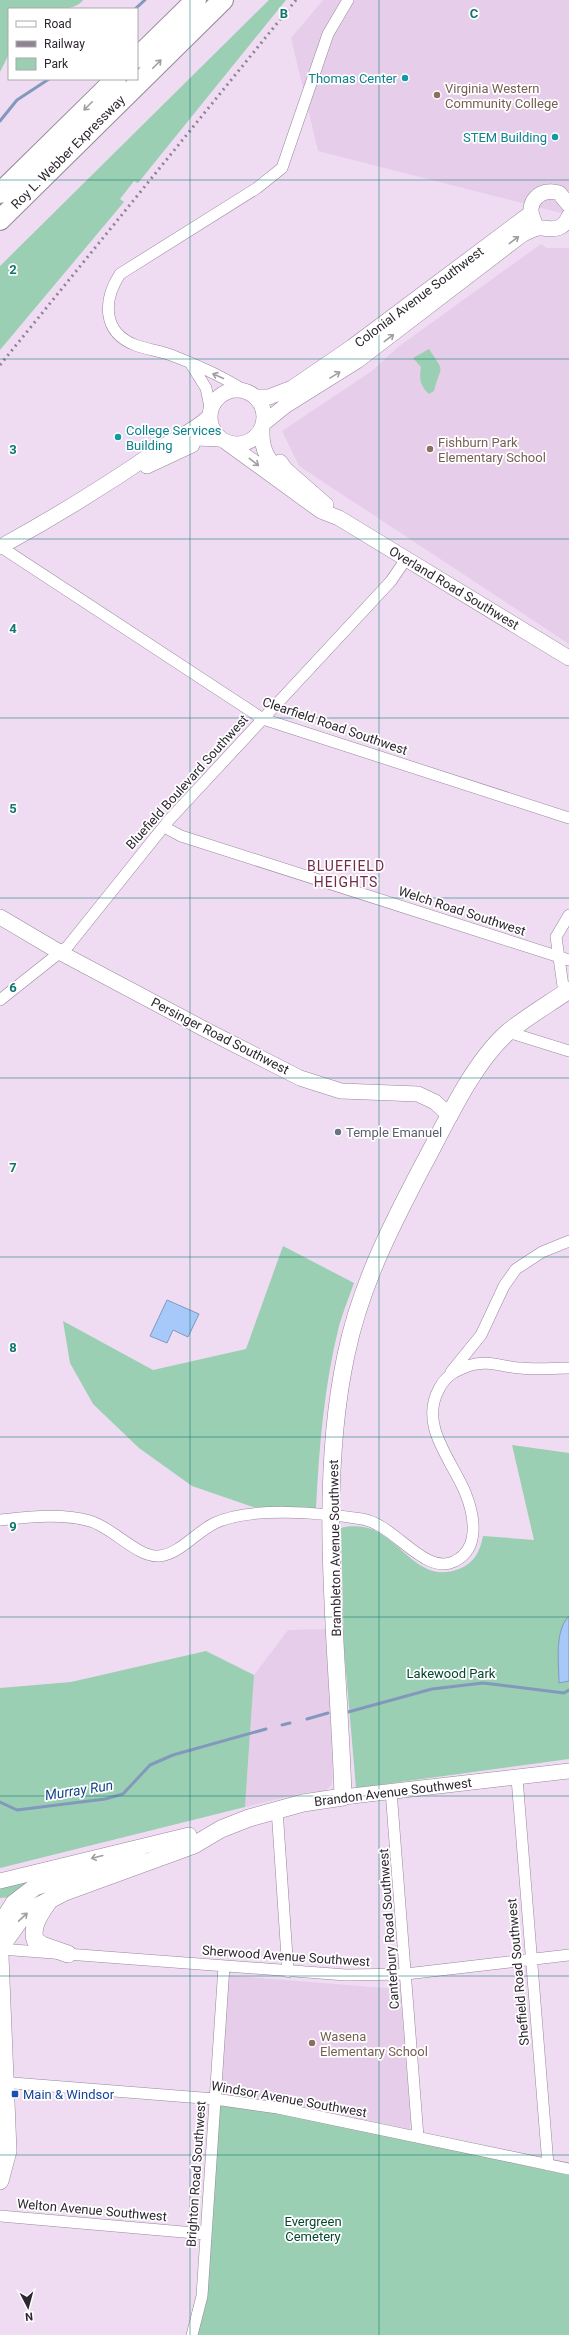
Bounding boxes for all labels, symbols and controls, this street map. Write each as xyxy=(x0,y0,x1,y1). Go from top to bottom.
text: B xyxy=(280,6,288,21)
text: C xyxy=(470,6,479,21)
legend xyxy=(8,8,138,80)
text: Road xyxy=(44,17,72,31)
text: Railway xyxy=(44,37,85,51)
text: Park xyxy=(44,57,69,71)
one-way arrow xyxy=(152,59,162,69)
place label: Thomas Center xyxy=(308,71,398,86)
marker: Thomas Center xyxy=(400,73,410,83)
place label: Virginia Western Community College xyxy=(445,81,558,111)
marker: Virginia Western Community College xyxy=(432,90,442,100)
street label: Roy L. Webber Expressway xyxy=(8,92,128,212)
one-way arrow xyxy=(83,102,93,111)
place label: STEM Building xyxy=(463,130,547,145)
marker: STEM Building xyxy=(550,132,560,142)
one-way arrow xyxy=(508,236,519,245)
street label: Colonial Avenue Southwest xyxy=(352,244,486,350)
text: 2 xyxy=(9,262,17,277)
one-way arrow xyxy=(383,334,394,342)
one-way arrow xyxy=(329,371,340,379)
one-way arrow xyxy=(212,372,224,379)
place label: College Services Building xyxy=(126,423,222,453)
marker: College Services Building xyxy=(113,432,123,442)
place label: Fishburn Park Elementary School xyxy=(438,435,546,465)
text: 3 xyxy=(9,442,17,457)
marker: Fishburn Park Elementary School xyxy=(425,444,435,454)
one-way arrow xyxy=(249,458,260,467)
street label: Overland Road Southwest xyxy=(386,543,522,633)
text: 4 xyxy=(9,621,17,636)
street label: Clearfield Road Southwest xyxy=(261,694,409,758)
street label: Bluefield Boulevard Southwest xyxy=(123,712,251,852)
text: 5 xyxy=(9,801,17,816)
district label: BLUEFIELD HEIGHTS xyxy=(307,858,385,890)
street label: Welch Road Southwest xyxy=(396,883,528,939)
text: 6 xyxy=(9,980,17,995)
street label: Persinger Road Southwest xyxy=(149,995,291,1077)
place label: Temple Emanuel xyxy=(346,1125,442,1140)
marker: Temple Emanuel xyxy=(333,1127,343,1137)
text: 7 xyxy=(9,1160,17,1175)
text: 8 xyxy=(9,1340,17,1355)
street label: Brambleton Avenue Southwest xyxy=(326,1459,344,1637)
text: 9 xyxy=(9,1519,17,1534)
park label: Lakewood Park xyxy=(407,1666,496,1681)
street label: Brandon Avenue Southwest xyxy=(313,1775,473,1809)
water label: Murray Run xyxy=(44,1777,114,1803)
street label: Canterbury Road Southwest xyxy=(376,1848,402,2010)
one-way arrow xyxy=(90,1853,103,1861)
street label: Sheffield Road Southwest xyxy=(504,1898,532,2046)
one-way arrow xyxy=(18,1912,28,1922)
street label: Sherwood Avenue Southwest xyxy=(201,1943,371,1969)
place label: Wasena Elementary School xyxy=(320,2029,428,2059)
marker: Wasena Elementary School xyxy=(307,2038,317,2048)
street label: Windsor Avenue Southwest xyxy=(210,2078,368,2120)
place label: Main & Windsor xyxy=(23,2087,115,2102)
marker: Main & Windsor xyxy=(10,2089,20,2099)
street label: Brighton Road Southwest xyxy=(183,2100,209,2248)
street label: Welton Avenue Southwest xyxy=(16,2196,168,2224)
park label: Evergreen Cemetery xyxy=(284,2214,342,2244)
north arrow xyxy=(8,2287,48,2327)
text: N xyxy=(24,2310,34,2323)

